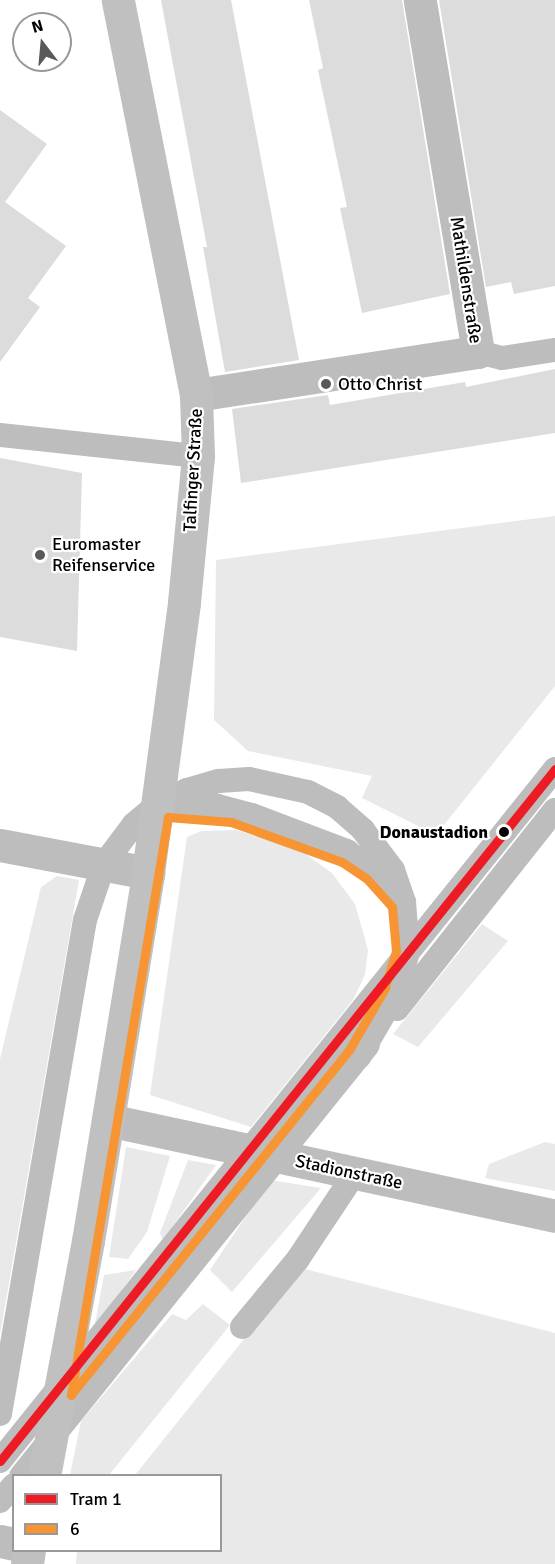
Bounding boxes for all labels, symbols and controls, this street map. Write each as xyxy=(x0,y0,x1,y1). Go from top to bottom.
north arrow xyxy=(12,12,72,72)
text: N xyxy=(29,15,46,38)
street label: Mathildenstraße xyxy=(445,215,487,345)
place label: Otto Christ xyxy=(338,373,422,395)
marker: Otto Christ xyxy=(319,377,333,391)
street label: Talfinger Straße xyxy=(179,408,207,532)
place label: Euromaster Reifenservice xyxy=(52,534,155,576)
marker: Euromaster Reifenservice xyxy=(33,548,47,562)
place label: Donaustadion xyxy=(379,821,488,843)
marker: Donaustadion xyxy=(493,821,515,843)
street label: Stadionstraße xyxy=(293,1150,405,1194)
legend xyxy=(12,1474,222,1552)
text: Tram 1 xyxy=(70,1488,122,1510)
text: 6 xyxy=(70,1518,80,1540)

